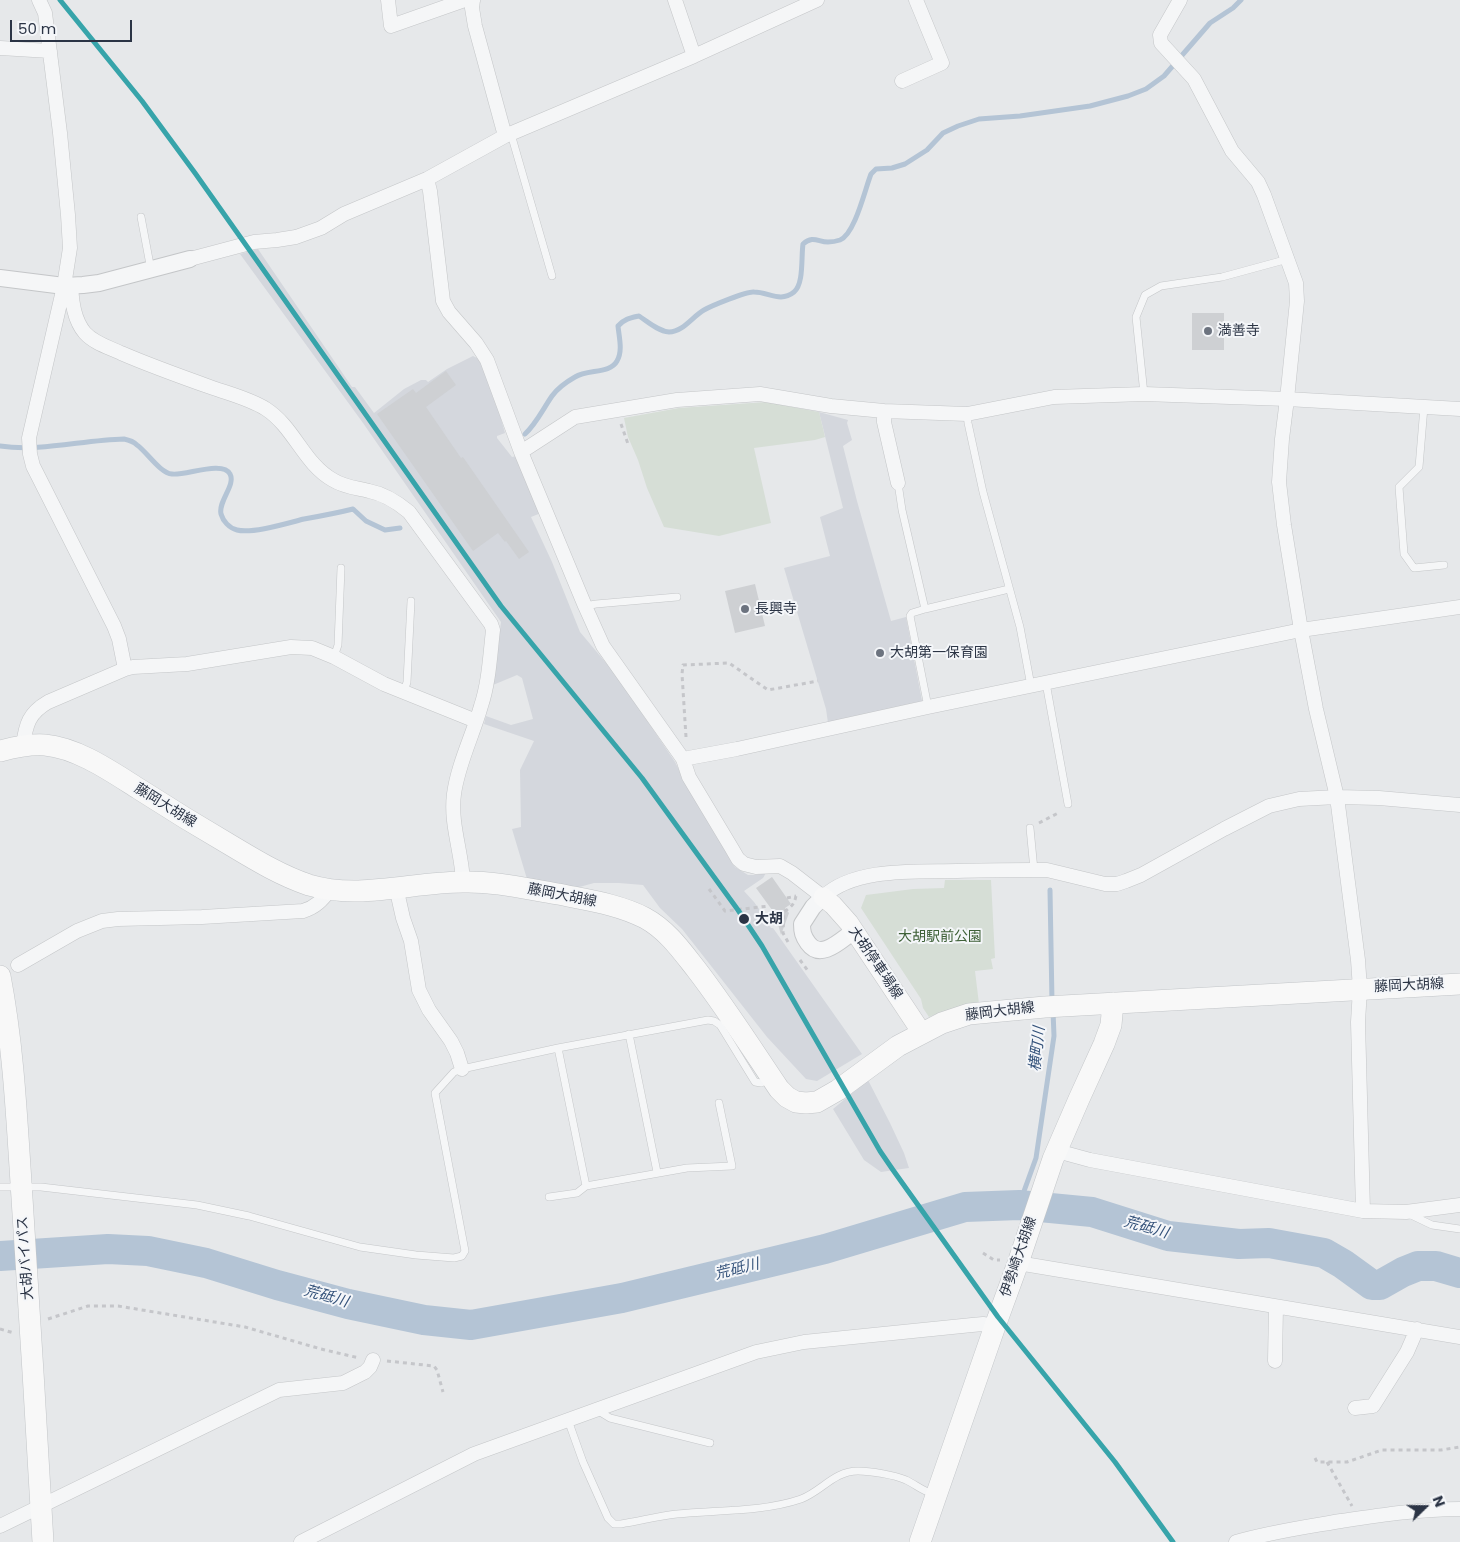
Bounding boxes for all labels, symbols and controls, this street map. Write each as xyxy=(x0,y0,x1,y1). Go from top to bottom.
scale bar xyxy=(12,10,135,42)
text: 50 m xyxy=(18,18,56,39)
place label: 満善寺 xyxy=(1218,323,1260,339)
marker: 満善寺 xyxy=(1202,325,1214,337)
place label: 長興寺 xyxy=(755,601,797,617)
marker: 長興寺 xyxy=(739,603,751,615)
place label: 大胡第一保育園 xyxy=(890,645,988,661)
marker: 大胡第一保育園 xyxy=(874,647,886,659)
street label: 藤岡大胡線 xyxy=(131,780,199,832)
street label: 藤岡大胡線 xyxy=(526,881,598,911)
place label: 大胡 xyxy=(755,911,783,927)
marker: 大胡 xyxy=(737,912,751,926)
street label: 大胡停車場線 xyxy=(845,923,905,1003)
park label: 大胡駅前公園 xyxy=(898,929,982,945)
street label: 藤岡大胡線 xyxy=(1374,976,1444,996)
street label: 藤岡大胡線 xyxy=(964,999,1036,1025)
water label: 横町川 xyxy=(1027,1026,1049,1072)
water label: 荒砥川 xyxy=(1122,1213,1170,1243)
street label: 伊勢崎大胡線 xyxy=(997,1215,1041,1299)
street label: 大胡バイパス xyxy=(15,1216,37,1300)
water label: 荒砥川 xyxy=(713,1256,761,1284)
water label: 荒砥川 xyxy=(302,1282,350,1312)
north arrow xyxy=(1400,1482,1450,1532)
text: N xyxy=(1428,1493,1450,1510)

